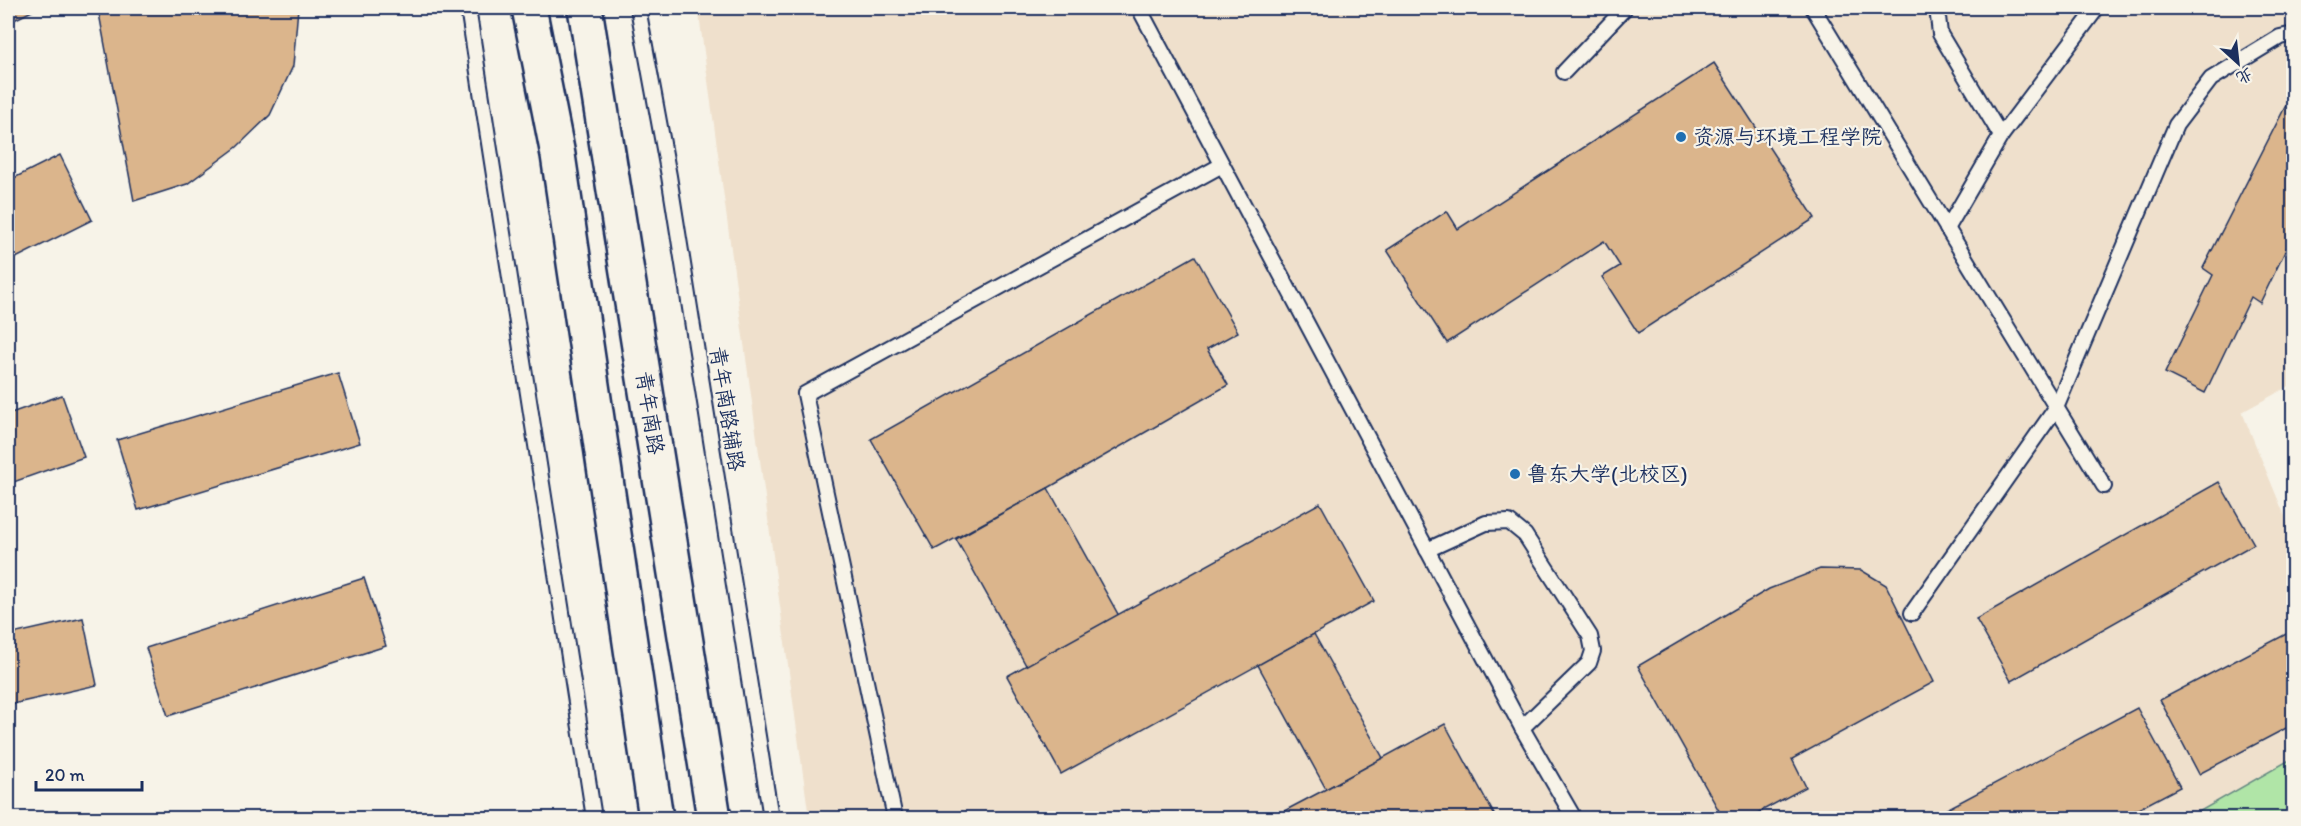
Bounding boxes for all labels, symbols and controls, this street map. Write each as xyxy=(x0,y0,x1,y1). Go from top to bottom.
north arrow xyxy=(2208,33,2268,93)
text: 北 xyxy=(2233,64,2256,88)
place label: 资源与环境工程学院 xyxy=(1693,124,1882,149)
marker: 资源与环境工程学院 xyxy=(1674,130,1688,144)
street label: 青年南路辅路 xyxy=(705,345,750,473)
street label: 青年南路 xyxy=(632,369,669,456)
place label: 鲁东大学(北校区) xyxy=(1527,461,1688,486)
marker: 鲁东大学(北校区) xyxy=(1508,467,1522,481)
scale bar xyxy=(36,754,142,792)
text: 20 m xyxy=(45,764,85,786)

